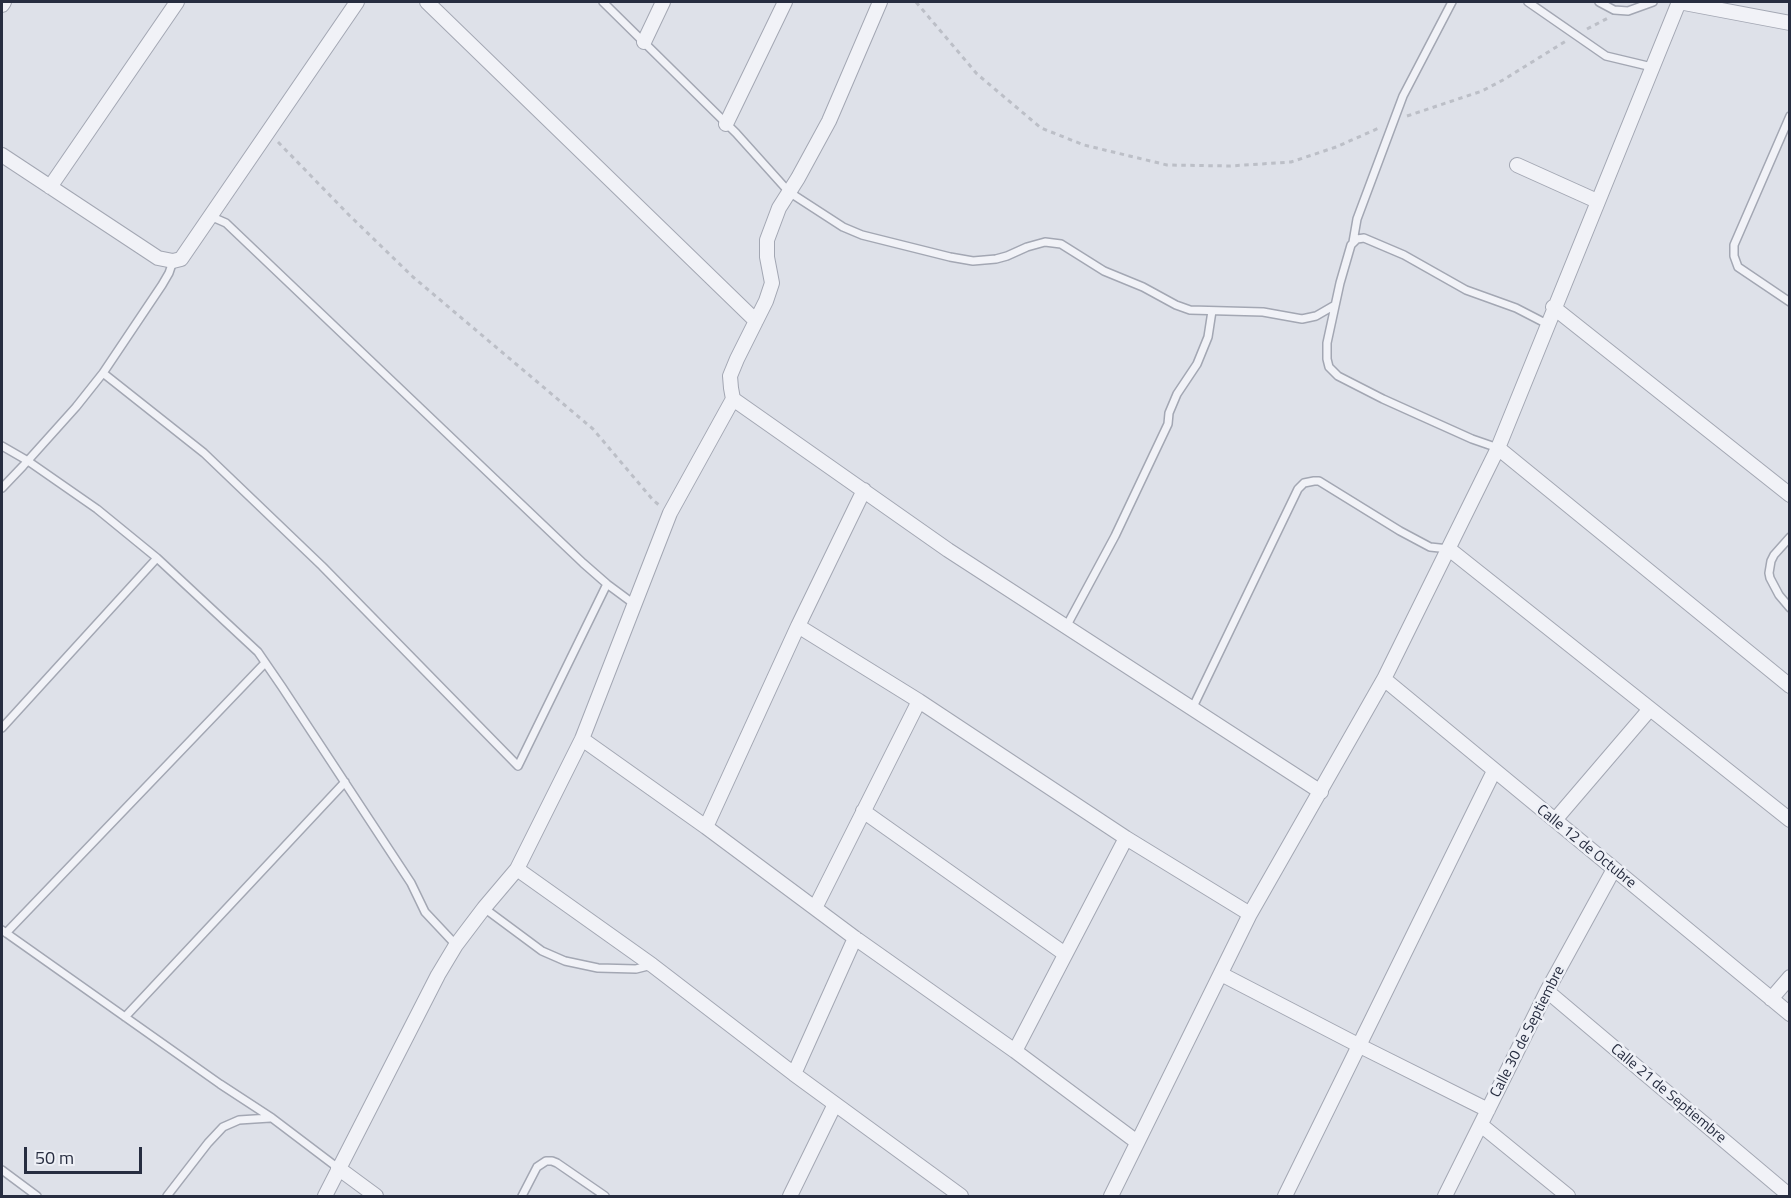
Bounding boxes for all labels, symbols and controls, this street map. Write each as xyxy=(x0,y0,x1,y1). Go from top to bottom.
street label: Calle 12 de Octubre xyxy=(1533,801,1639,893)
street label: Calle 30 de Septiembre xyxy=(1487,963,1569,1101)
street label: Calle 21 de Septiembre xyxy=(1607,1040,1729,1148)
scale bar xyxy=(27,1135,146,1173)
text: 50 m xyxy=(35,1144,74,1171)

